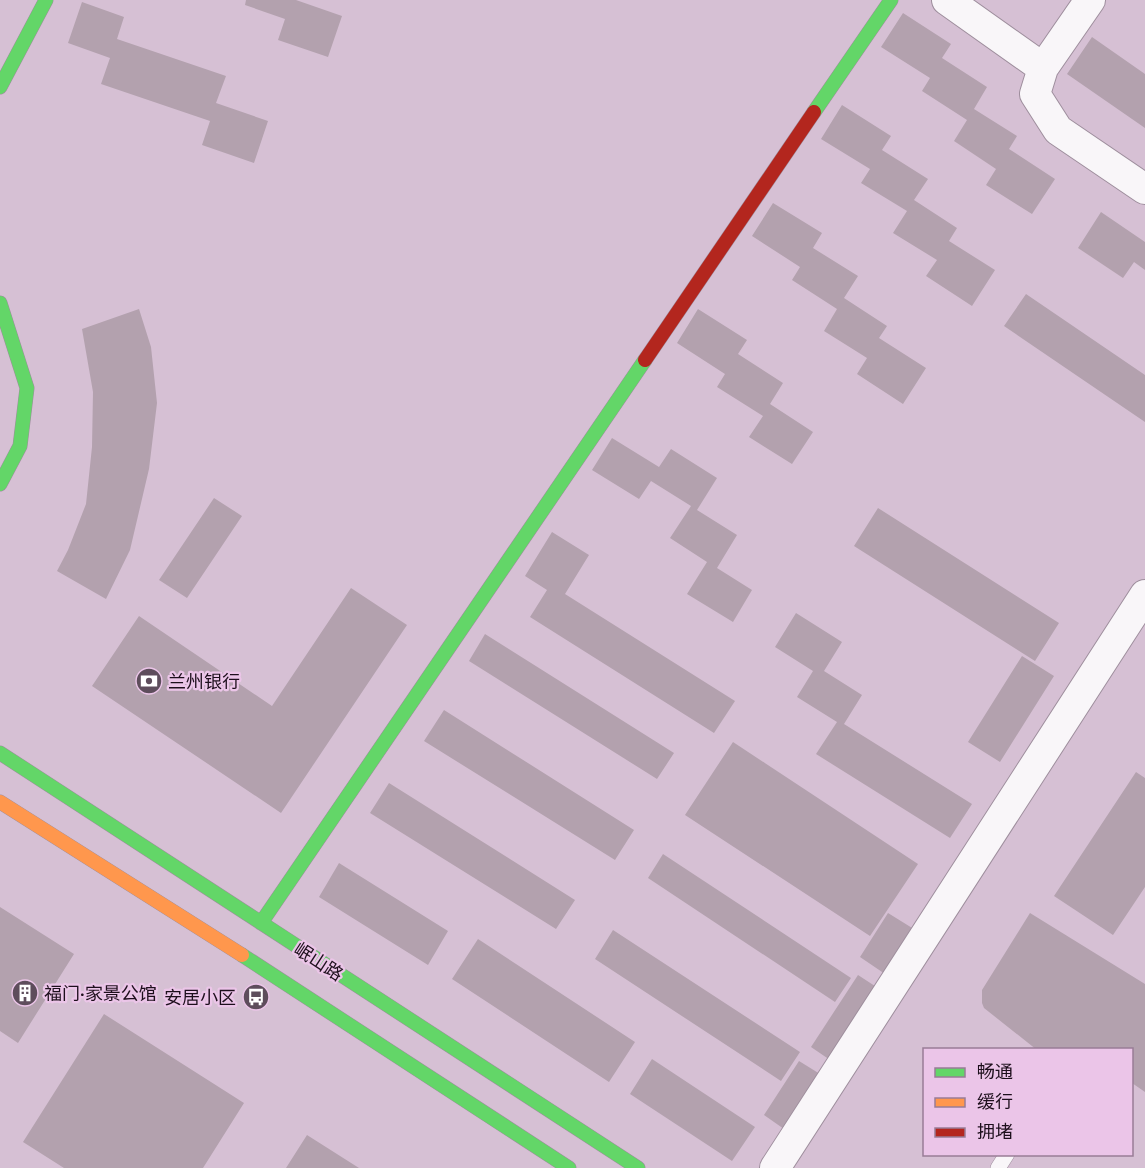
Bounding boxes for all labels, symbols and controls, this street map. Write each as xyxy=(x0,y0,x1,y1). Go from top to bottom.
bank icon: 兰州银行 xyxy=(134,666,164,696)
place label: 兰州银行 xyxy=(168,670,240,692)
street label: 岷山路 xyxy=(290,937,348,985)
building icon: 福门·家景公馆 xyxy=(10,978,40,1008)
place label: 福门·家景公馆 xyxy=(44,982,157,1004)
bus stop icon: 安居小区 xyxy=(241,982,271,1012)
place label: 安居小区 xyxy=(164,986,236,1008)
legend xyxy=(923,1048,1133,1156)
text: 畅通 xyxy=(977,1060,1013,1082)
text: 缓行 xyxy=(977,1090,1013,1112)
text: 拥堵 xyxy=(977,1120,1013,1142)

